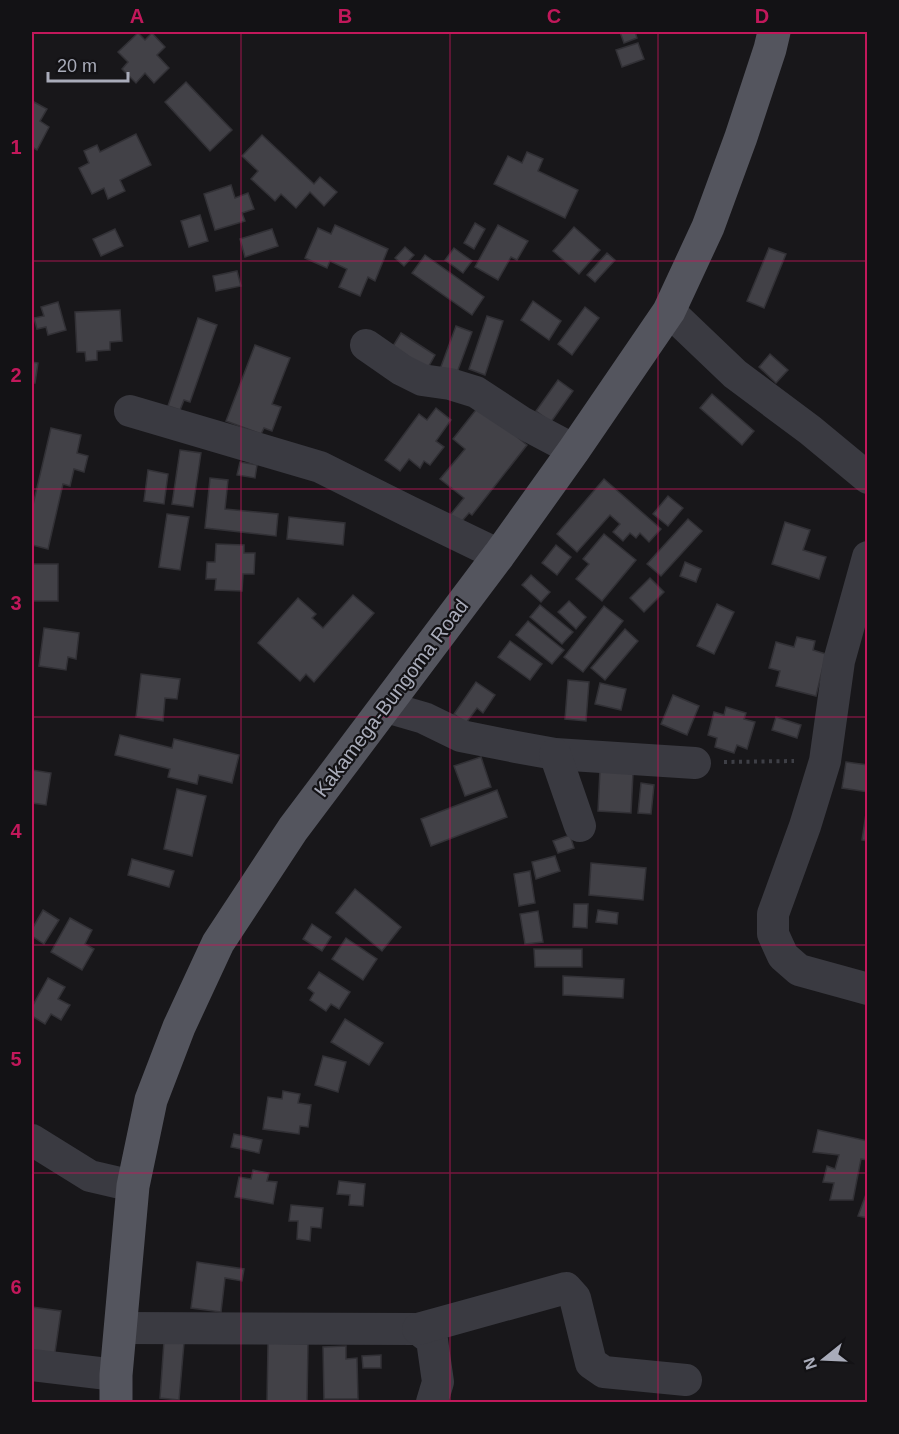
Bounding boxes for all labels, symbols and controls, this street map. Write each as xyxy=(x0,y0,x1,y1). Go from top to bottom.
text: A xyxy=(130,5,144,27)
text: B xyxy=(338,5,352,27)
text: C xyxy=(547,5,561,27)
text: D xyxy=(755,5,769,27)
scale bar xyxy=(48,45,128,83)
text: 20 m xyxy=(57,56,97,76)
text: 1 xyxy=(10,136,22,158)
text: 2 xyxy=(10,364,22,386)
text: 3 xyxy=(10,592,22,614)
street label: Kakamega-Bungoma Road xyxy=(310,595,472,801)
text: 4 xyxy=(10,820,22,842)
text: 5 xyxy=(10,1048,22,1070)
text: 6 xyxy=(10,1276,22,1298)
north arrow xyxy=(794,1329,854,1389)
text: N xyxy=(800,1355,820,1372)

